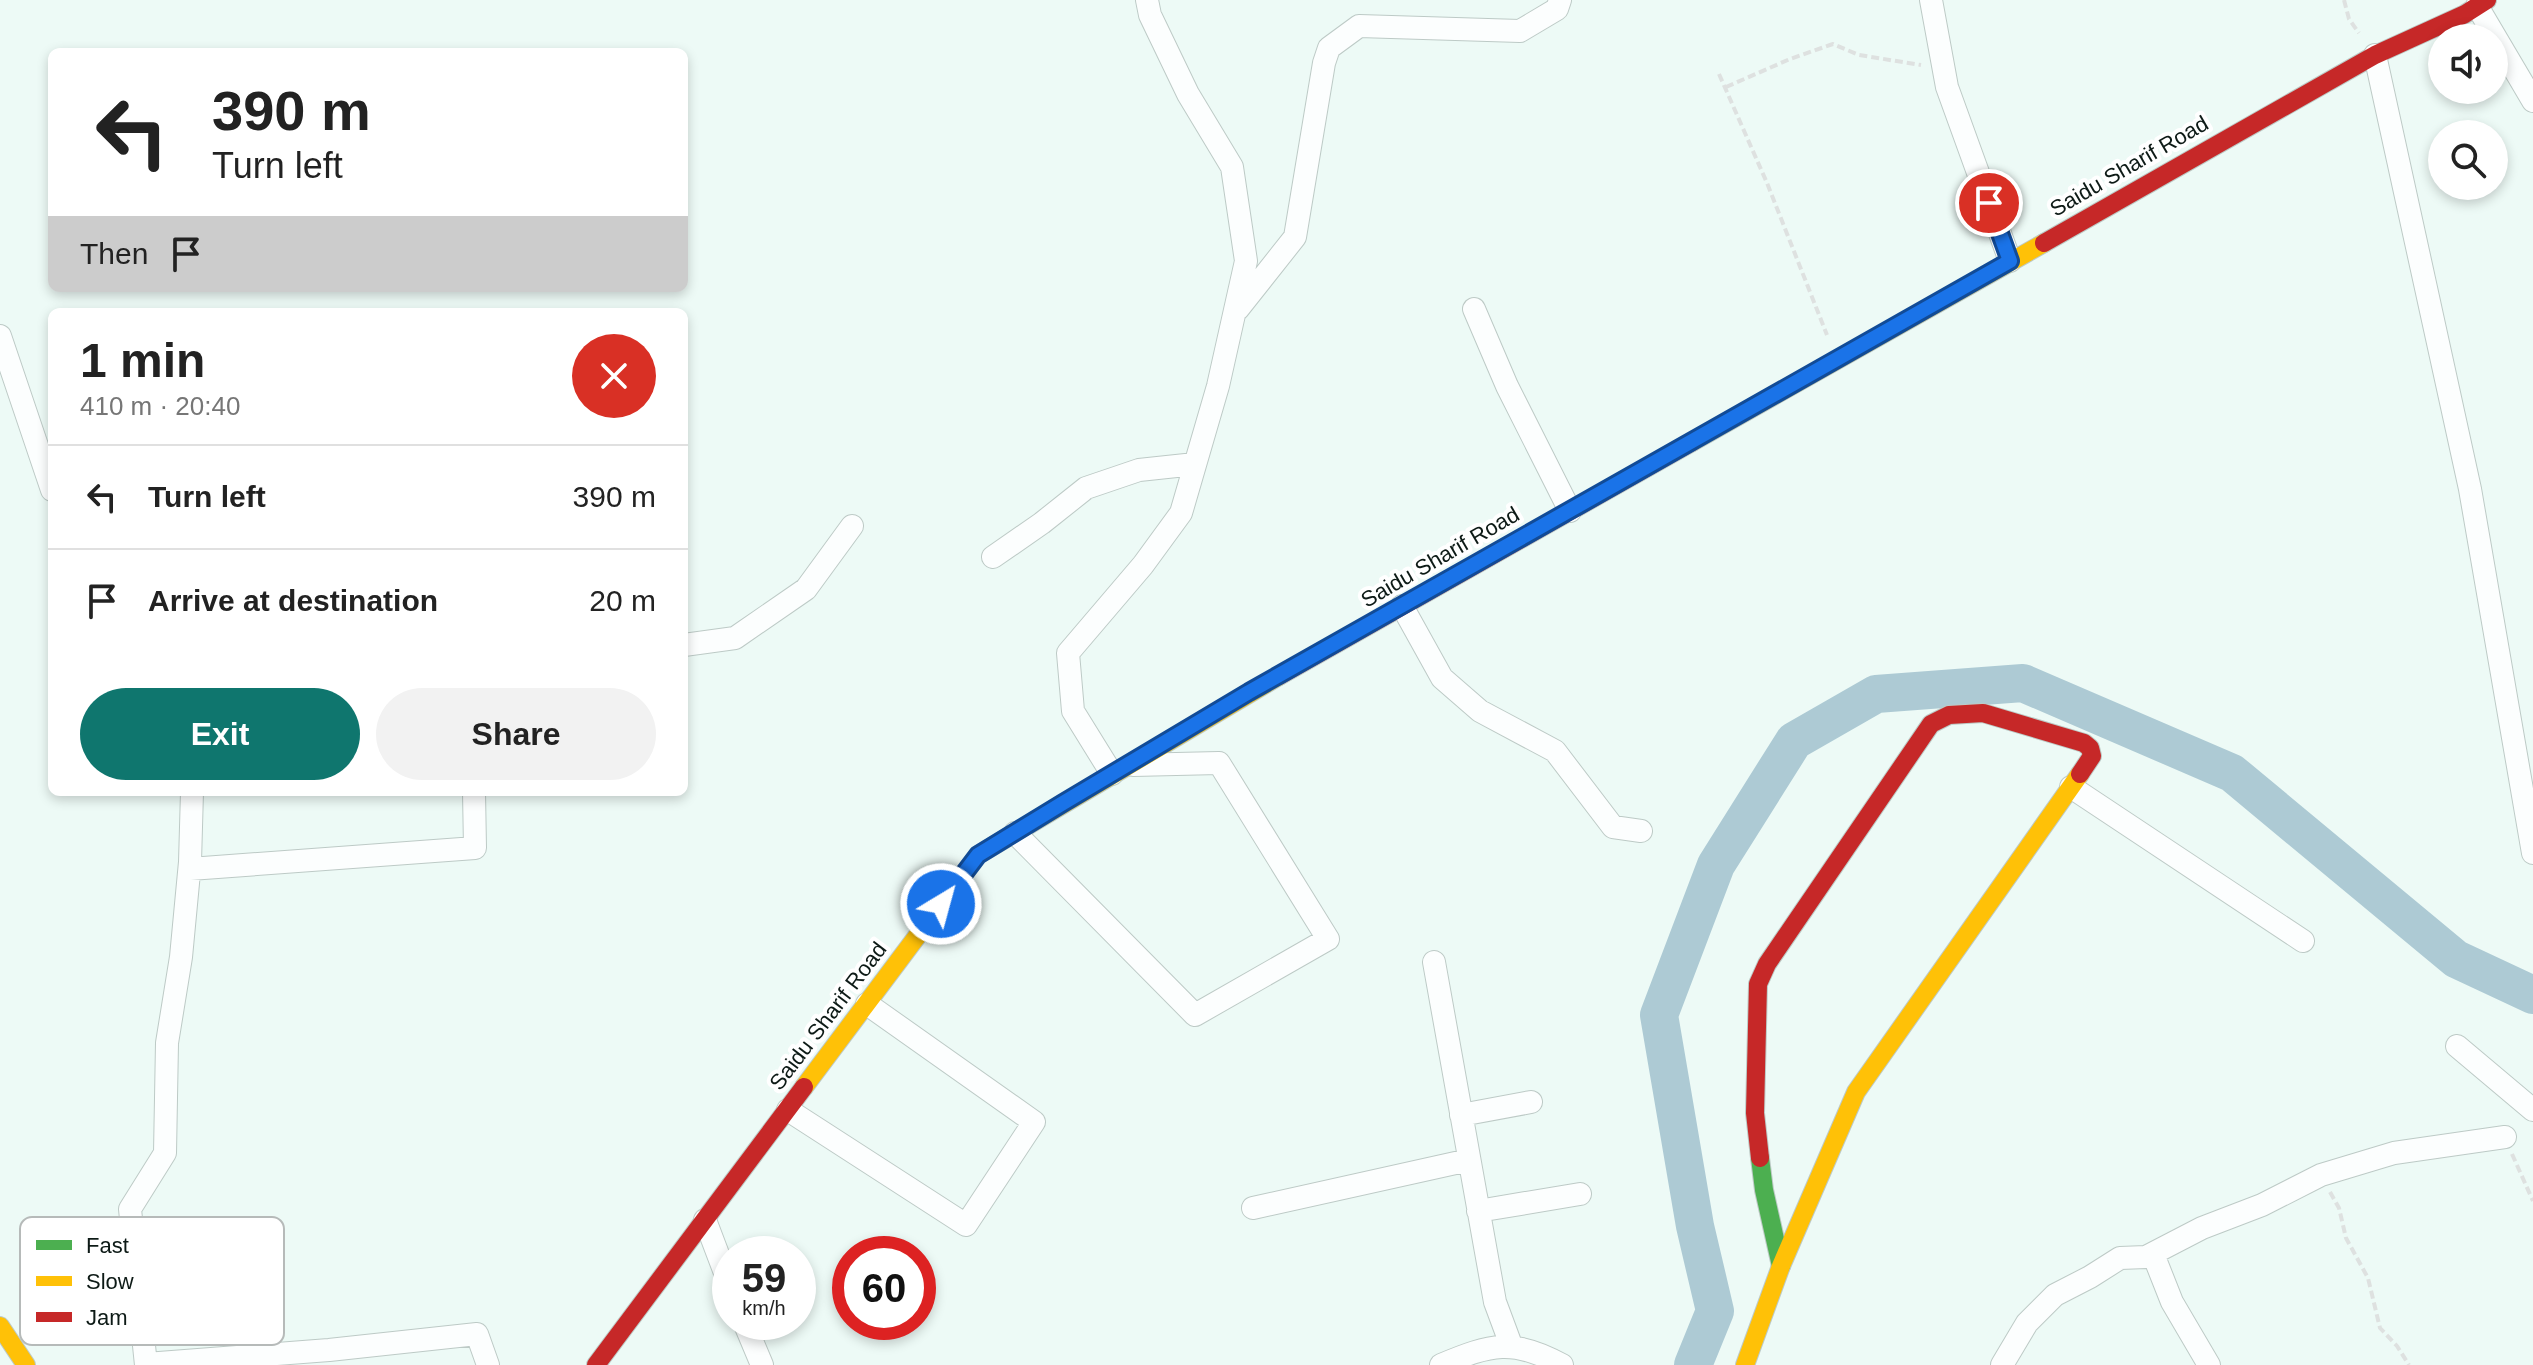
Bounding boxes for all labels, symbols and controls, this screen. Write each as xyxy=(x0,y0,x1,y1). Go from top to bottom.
map controls xyxy=(2428,24,2508,200)
button: sound xyxy=(2428,24,2508,104)
text: 390 m xyxy=(212,79,371,142)
icon: left xyxy=(80,80,184,184)
street label: Saidu Sharif Road xyxy=(2045,111,2213,221)
button: search xyxy=(2428,120,2508,200)
text: Turn left xyxy=(212,145,343,186)
pin xyxy=(1955,169,2023,237)
icon: arrive xyxy=(1967,181,2011,225)
icon: arrive xyxy=(164,232,208,276)
text: Then xyxy=(80,237,148,270)
text: 1 min xyxy=(80,334,205,387)
button: close xyxy=(572,334,656,418)
text: 410 m · 20:40 xyxy=(80,391,240,421)
icon: left xyxy=(80,475,124,519)
text: Turn left xyxy=(148,480,266,513)
text: 390 m xyxy=(573,480,656,513)
street label: Saidu Sharif Road xyxy=(1356,502,1524,612)
icon: arrive xyxy=(80,579,124,623)
text: Arrive at destination xyxy=(148,584,438,617)
text: 20 m xyxy=(589,584,656,617)
button: Exit xyxy=(80,688,360,780)
button: Share xyxy=(376,688,656,780)
position arrow xyxy=(899,862,983,946)
street label: Saidu Sharif Road xyxy=(764,937,892,1095)
legend xyxy=(20,1217,284,1345)
text: Fast xyxy=(86,1233,129,1258)
speed limit sign: 60 xyxy=(832,1236,936,1340)
text: 59 xyxy=(742,1256,786,1300)
text: Slow xyxy=(86,1269,134,1294)
text: km/h xyxy=(742,1297,786,1319)
text: Jam xyxy=(86,1305,128,1330)

